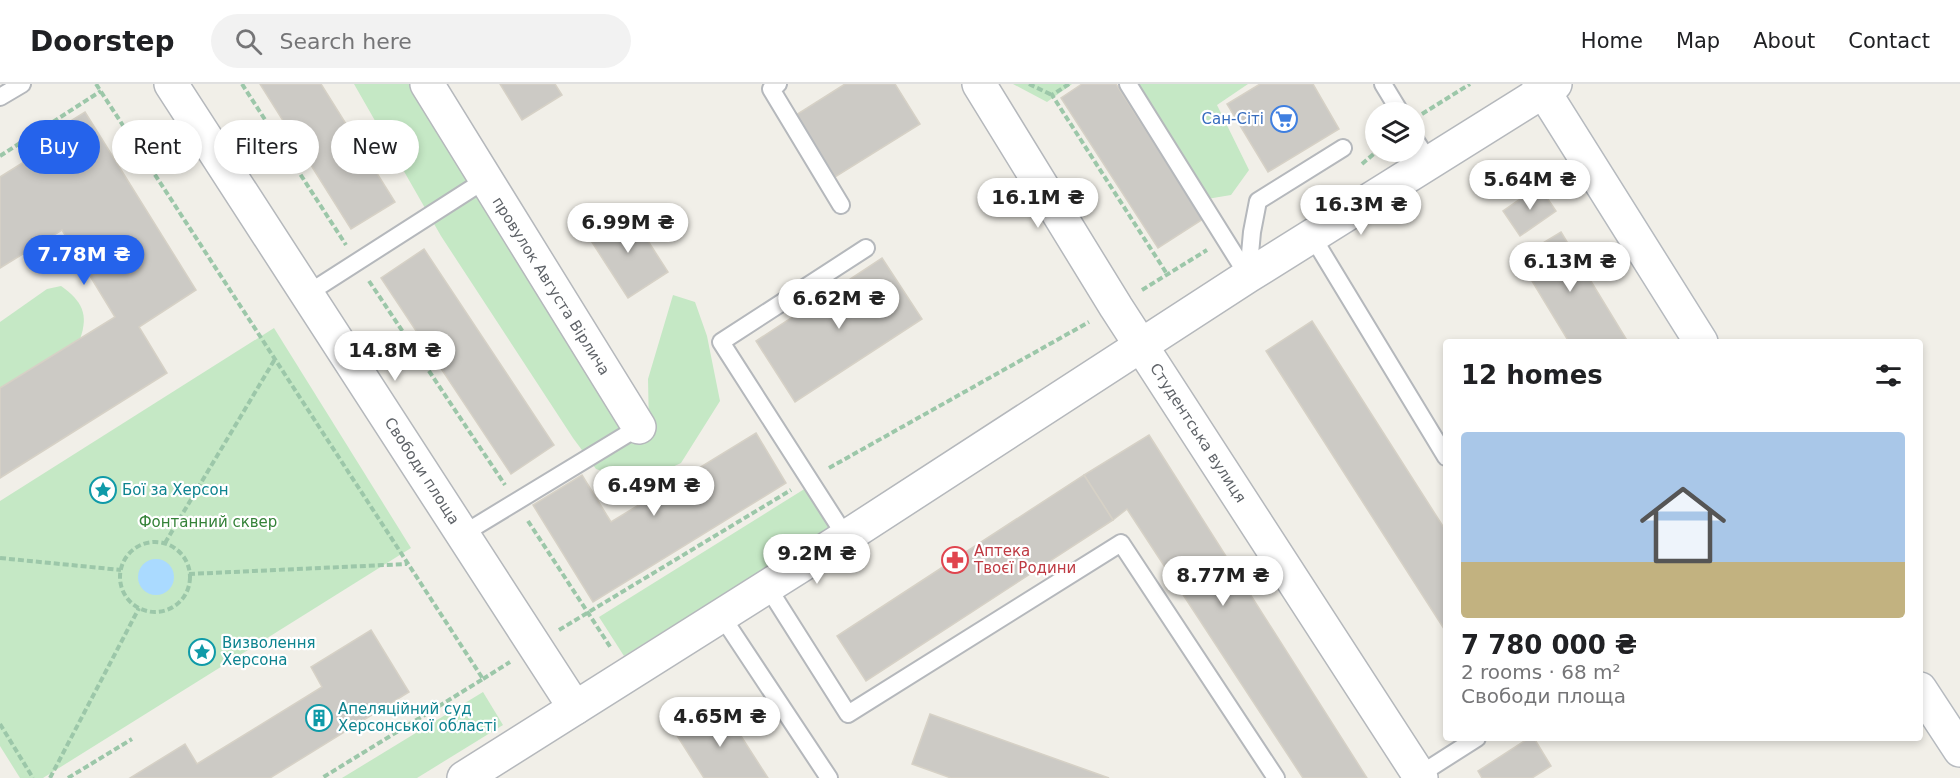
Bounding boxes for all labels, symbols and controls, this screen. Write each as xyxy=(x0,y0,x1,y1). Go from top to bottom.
search box xyxy=(211,14,631,68)
text: Doorstep xyxy=(30,25,175,58)
icon: search xyxy=(232,25,265,58)
text: Search here xyxy=(280,29,412,54)
text: Home xyxy=(1581,29,1643,53)
text: Map xyxy=(1676,29,1720,53)
text: About xyxy=(1753,29,1815,53)
text: Contact xyxy=(1848,29,1930,53)
map controls xyxy=(1365,102,1425,162)
button: layers xyxy=(1365,102,1425,162)
supermarket icon: Сан-Сіті xyxy=(1269,104,1299,134)
place label: Сан-Сіті xyxy=(1202,110,1264,128)
chip: Buy xyxy=(18,120,100,174)
chip: Rent xyxy=(112,120,202,174)
chip: Filters xyxy=(214,120,319,174)
chip: New xyxy=(331,120,419,174)
pin: 5.64M ₴ xyxy=(1475,160,1585,211)
text: 5.64M ₴ xyxy=(1483,167,1577,191)
pin: 16.1M ₴ xyxy=(983,178,1093,229)
text: 16.1M ₴ xyxy=(991,185,1085,209)
pin: 16.3M ₴ xyxy=(1306,185,1416,236)
text: 16.3M ₴ xyxy=(1314,192,1408,216)
street label: провулок Августа Вірлича xyxy=(489,193,613,379)
pin: 6.99M ₴ xyxy=(573,203,683,254)
text: 6.99M ₴ xyxy=(581,210,675,234)
pin: 7.78M ₴ xyxy=(29,235,139,286)
text: 7.78M ₴ xyxy=(37,242,131,266)
pin: 6.13M ₴ xyxy=(1515,242,1625,293)
text: 6.13M ₴ xyxy=(1523,249,1617,273)
pin: 6.62M ₴ xyxy=(784,279,894,330)
text: 6.62M ₴ xyxy=(792,286,886,310)
pin: 14.8M ₴ xyxy=(340,331,450,382)
text: 14.8M ₴ xyxy=(348,338,442,362)
icon: filters xyxy=(1872,359,1905,392)
street label: Студентська вулиця xyxy=(1146,360,1250,506)
text: 12 homes xyxy=(1461,360,1603,390)
street label: Свободи площа xyxy=(381,414,463,528)
pin: 6.49M ₴ xyxy=(599,466,709,517)
icon: home xyxy=(1629,471,1737,579)
text: 6.49M ₴ xyxy=(607,473,701,497)
place icon: Бої за Херсон xyxy=(88,475,118,505)
place label: Бої за Херсон xyxy=(122,481,229,499)
park label: Фонтанний сквер xyxy=(139,513,277,531)
pin: 9.2M ₴ xyxy=(768,534,866,585)
text: 9.2M ₴ xyxy=(777,541,857,565)
place label: Аптека Твоєї Родини xyxy=(973,542,1076,577)
pharmacy icon: Аптека Твоєї Родини xyxy=(940,545,970,575)
pin: 8.77M ₴ xyxy=(1168,556,1278,607)
text: 8.77M ₴ xyxy=(1176,563,1270,587)
text: 7 780 000 ₴ xyxy=(1461,630,1637,660)
place label: Визволення Херсона xyxy=(222,634,316,669)
place icon: Визволення Херсона xyxy=(187,637,217,667)
text: 2 rooms · 68 m² xyxy=(1461,660,1621,684)
text: Свободи площа xyxy=(1461,684,1626,708)
pin: 4.65M ₴ xyxy=(665,697,775,748)
place label: Апеляційний суд Херсонської області xyxy=(338,700,497,735)
building icon: Апеляційний суд Херсонської області xyxy=(304,703,334,733)
text: 4.65M ₴ xyxy=(673,704,767,728)

